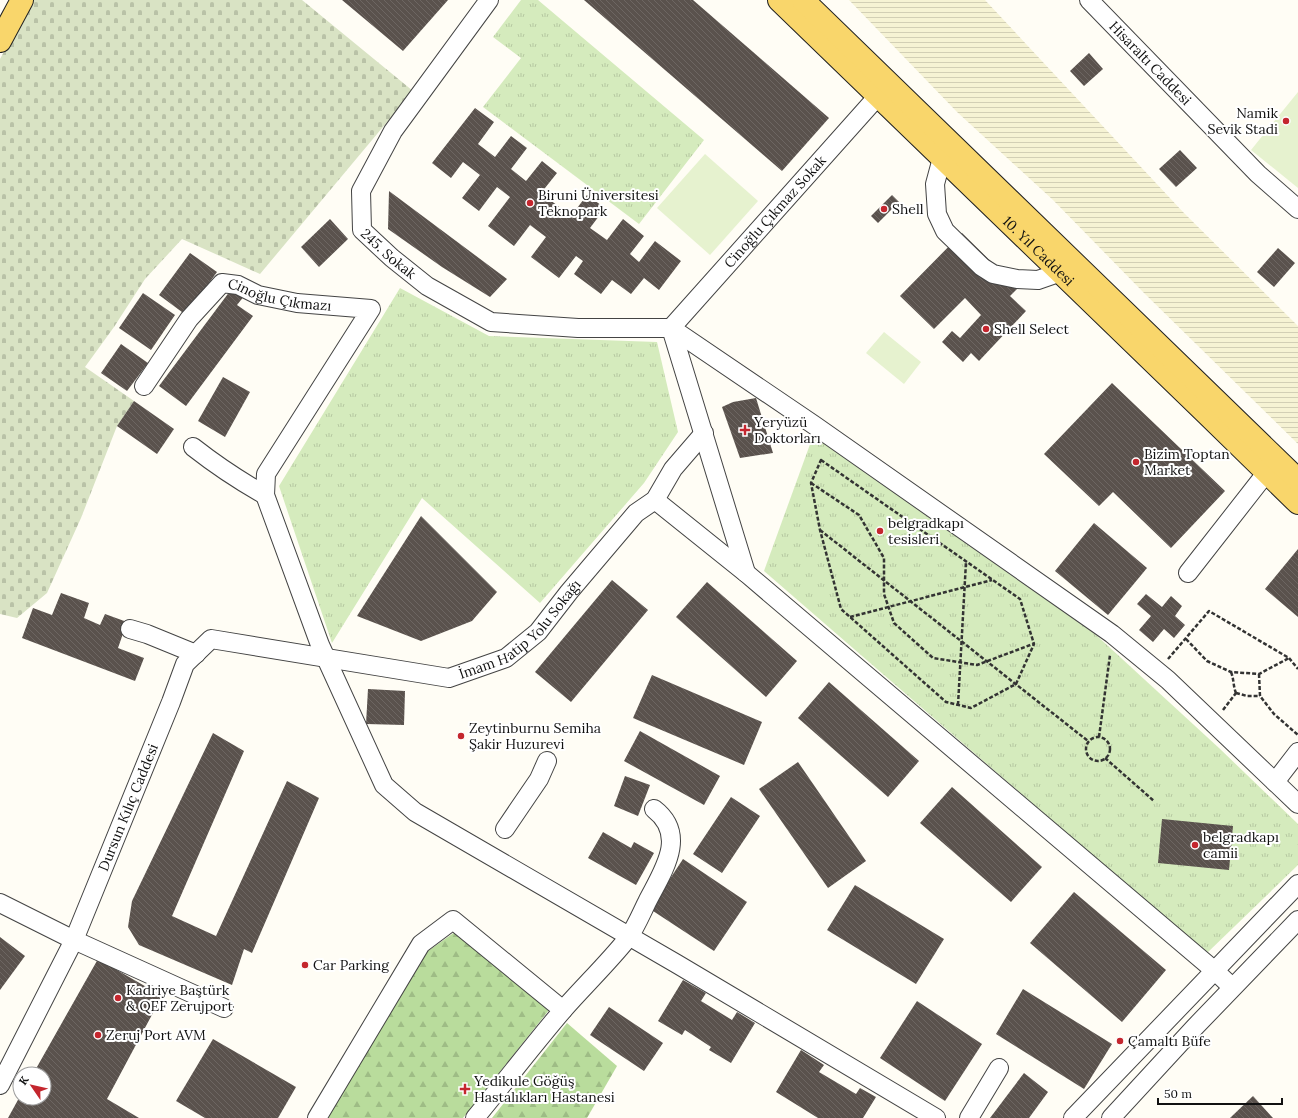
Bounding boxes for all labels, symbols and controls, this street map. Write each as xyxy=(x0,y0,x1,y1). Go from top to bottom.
street label: Hisaraltı Caddesi xyxy=(1105,17,1195,109)
place label: Namik Sevik Stadi xyxy=(1208,104,1278,138)
marker: Namik Sevik Stadi xyxy=(1281,116,1291,126)
street label: Cinoğlu Çıkmaz Sokak xyxy=(720,151,830,272)
place label: Biruni Üniversitesi Teknopark xyxy=(538,186,659,220)
marker: Biruni Üniversitesi Teknopark xyxy=(525,198,535,208)
place label: Shell xyxy=(892,200,924,218)
marker: Shell xyxy=(879,204,889,214)
street label: 10. Yıl Caddesi xyxy=(999,212,1078,290)
street label: 245. Sokak xyxy=(357,224,420,283)
street label: Cinoğlu Çıkmazı xyxy=(227,275,332,315)
place label: Shell Select xyxy=(994,320,1069,338)
marker: Shell Select xyxy=(981,324,991,334)
place label: Yeryüzü Doktorları xyxy=(753,413,821,447)
marker: Yeryüzü Doktorları xyxy=(739,424,751,436)
place label: Bizim Toptan Market xyxy=(1144,445,1230,479)
marker: Bizim Toptan Market xyxy=(1131,457,1141,467)
place label: belgradkapı tesisleri xyxy=(888,514,964,548)
marker: belgradkapı tesisleri xyxy=(875,526,885,536)
street label: İmam Hatip Yolu Sokağı xyxy=(456,576,585,683)
place label: Zeytinburnu Semiha Şakir Huzurevi xyxy=(469,719,601,753)
marker: Zeytinburnu Semiha Şakir Huzurevi xyxy=(456,731,466,741)
street label: Dursun Kılıç Caddesi xyxy=(94,741,162,874)
place label: belgradkapı camii xyxy=(1203,828,1279,862)
marker: belgradkapı camii xyxy=(1190,840,1200,850)
place label: Car Parking xyxy=(313,956,389,974)
marker: Car Parking xyxy=(300,960,310,970)
place label: Kadriye Baştürk & QEF Zerujport xyxy=(126,981,233,1015)
marker: Kadriye Baştürk & QEF Zerujport xyxy=(113,993,123,1003)
place label: Zeruj Port AVM xyxy=(106,1026,206,1044)
marker: Zeruj Port AVM xyxy=(93,1030,103,1040)
place label: Çamaltı Büfe xyxy=(1128,1032,1211,1050)
marker: Çamaltı Büfe xyxy=(1115,1036,1125,1046)
north arrow xyxy=(12,1066,52,1106)
place label: Yedikule Göğüş Hastalıkları Hastanesi xyxy=(473,1072,615,1106)
text: K xyxy=(16,1073,32,1088)
scale bar xyxy=(1158,1080,1282,1106)
marker: Yedikule Göğüş Hastalıkları Hastanesi xyxy=(459,1083,471,1095)
text: 50 m xyxy=(1164,1086,1192,1101)

